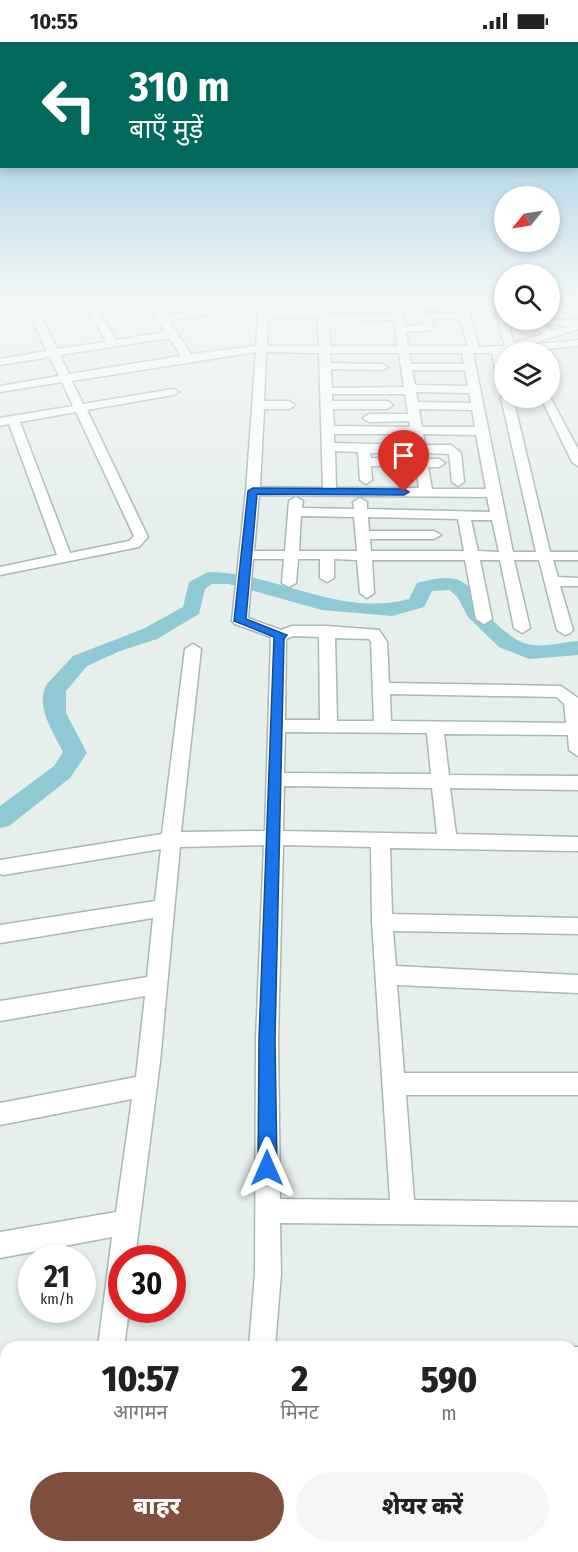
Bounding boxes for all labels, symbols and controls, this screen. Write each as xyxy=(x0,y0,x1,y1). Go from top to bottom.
text: 10:55 xyxy=(30,8,78,35)
text: 310 m xyxy=(129,62,230,112)
icon: left xyxy=(30,66,108,144)
text: बाएँ मुड़ें xyxy=(129,113,203,145)
north arrow xyxy=(494,186,560,252)
map controls xyxy=(494,186,560,408)
button: search xyxy=(494,264,560,330)
button: layers xyxy=(494,342,560,408)
pin xyxy=(378,430,429,492)
icon: arrive xyxy=(387,439,420,472)
position arrow xyxy=(235,1136,299,1200)
speed limit sign: 30 xyxy=(108,1245,186,1323)
text: 21 xyxy=(44,1259,70,1295)
text: km/h xyxy=(40,1290,74,1308)
text: 10:57 xyxy=(102,1357,179,1401)
text: 2 xyxy=(291,1357,308,1401)
text: 590 xyxy=(421,1358,477,1402)
text: आगमन xyxy=(113,1400,168,1424)
text: मिनट xyxy=(281,1400,319,1424)
text: m xyxy=(441,1401,457,1425)
button: बाहर xyxy=(30,1472,284,1541)
button: शेयर करें xyxy=(296,1472,549,1541)

